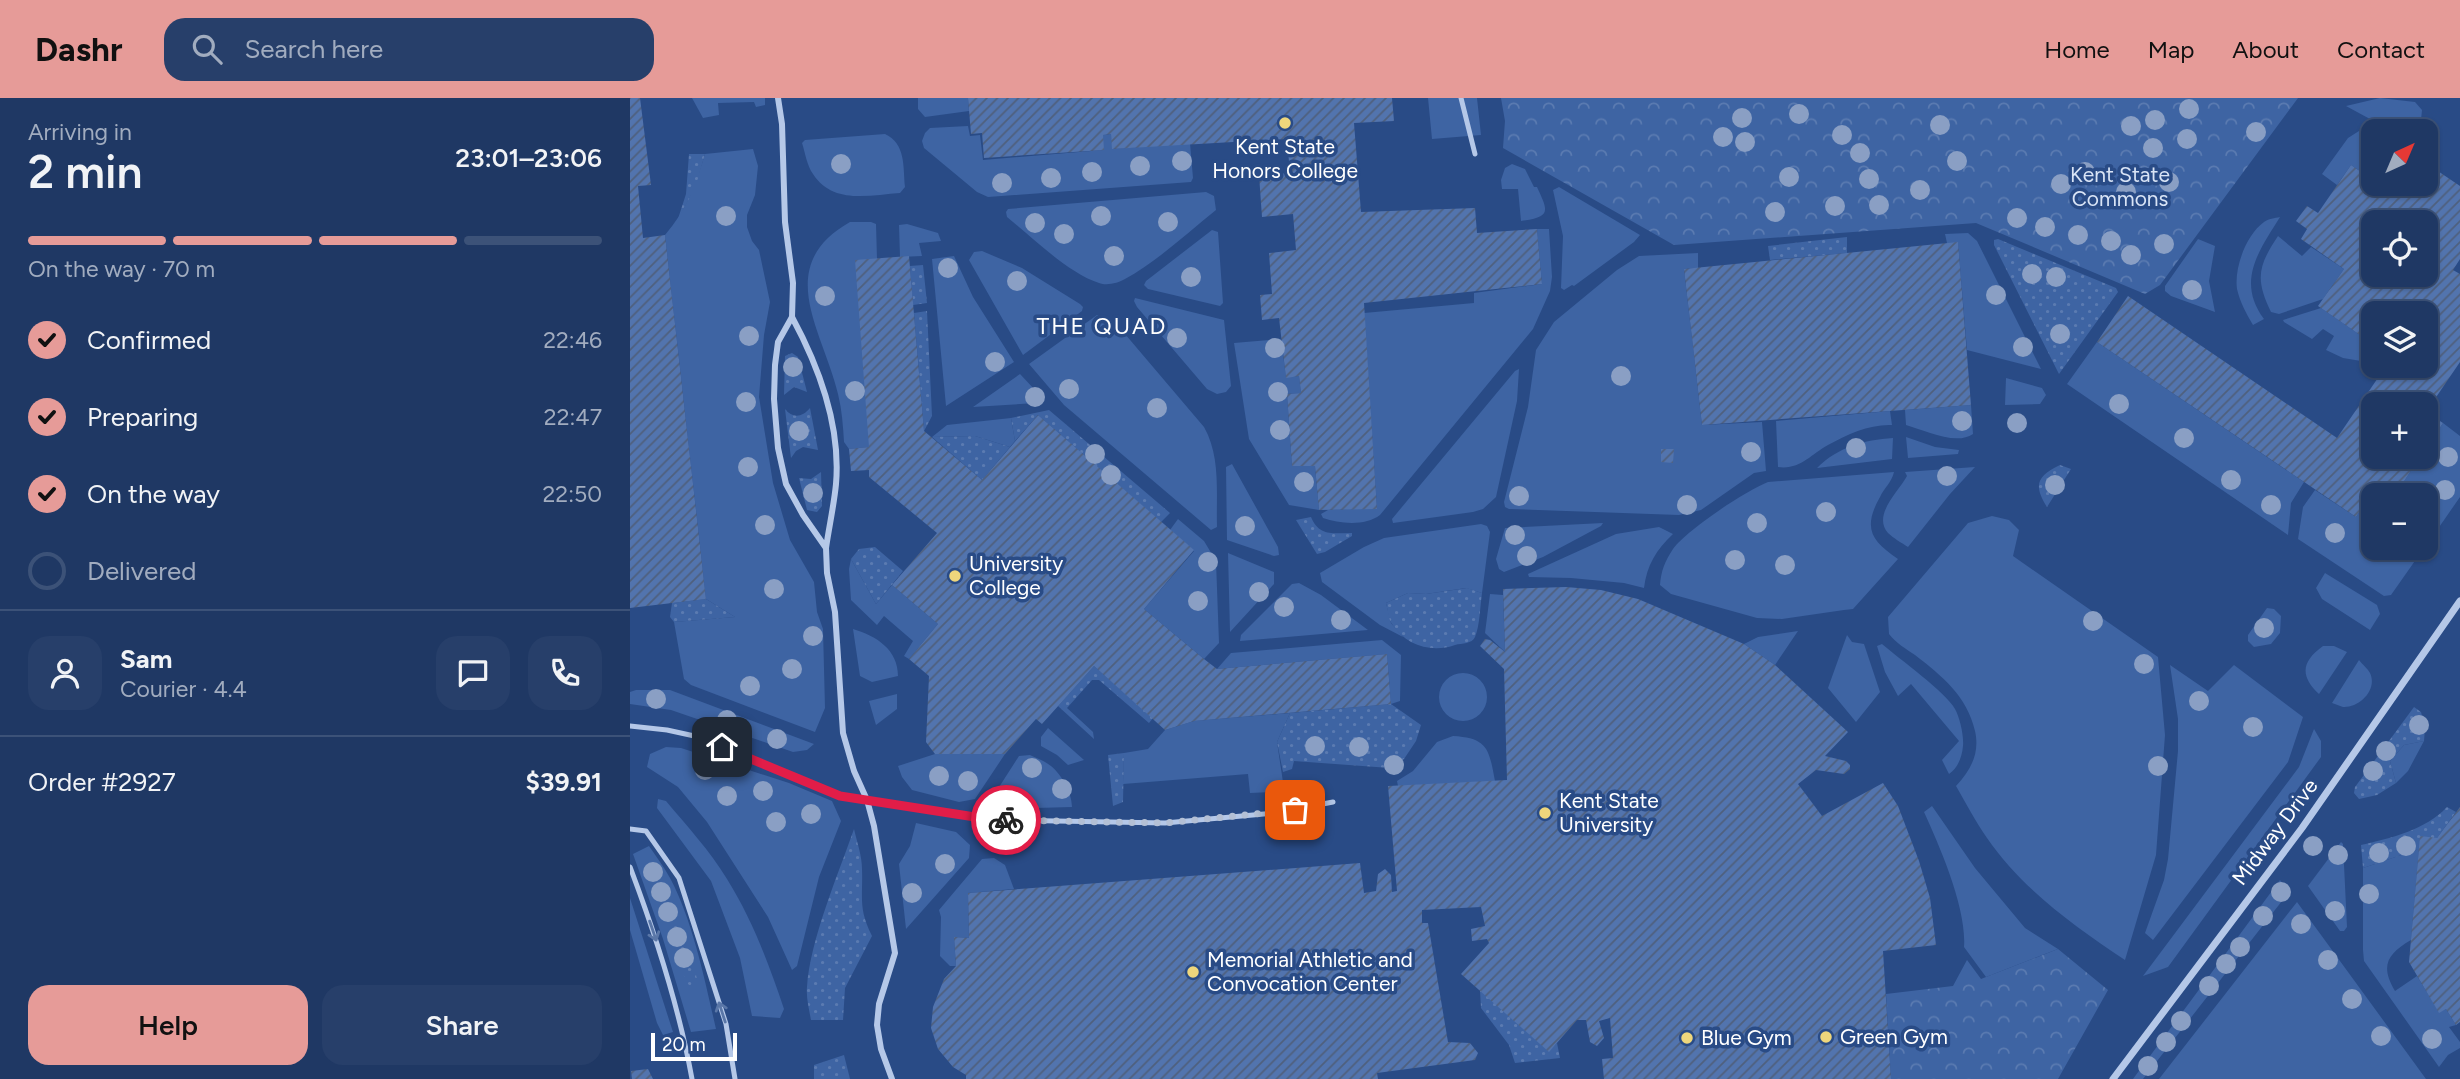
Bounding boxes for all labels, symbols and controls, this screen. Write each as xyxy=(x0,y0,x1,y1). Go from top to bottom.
search box xyxy=(164,18,654,81)
text: Dashr xyxy=(35,30,122,69)
icon: search xyxy=(188,30,226,68)
text: Search here xyxy=(244,33,383,65)
text: Home xyxy=(2044,35,2110,64)
text: Map xyxy=(2148,35,2194,64)
text: About xyxy=(2232,35,2299,64)
text: Contact xyxy=(2337,35,2425,64)
marker: Kent State Honors College xyxy=(1277,115,1293,131)
text: Arriving in xyxy=(28,118,132,146)
north arrow xyxy=(2361,119,2438,196)
map controls xyxy=(2361,119,2438,560)
place label: Kent State Honors College xyxy=(1212,134,1358,183)
text: 23:01–23:06 xyxy=(455,142,602,174)
text: 2 min xyxy=(28,144,143,200)
park label: Kent State Commons xyxy=(2070,162,2170,211)
button: locate xyxy=(2361,210,2438,287)
text: On the way · 70 m xyxy=(28,255,215,283)
button: layers xyxy=(2361,301,2438,378)
district label: THE QUAD xyxy=(1037,312,1167,340)
icon: check xyxy=(28,321,66,359)
text: Confirmed xyxy=(87,324,211,356)
text: 22:46 xyxy=(543,326,602,354)
button: + xyxy=(2361,392,2438,469)
icon: check xyxy=(28,398,66,436)
text: Preparing xyxy=(87,401,198,433)
text: 22:47 xyxy=(544,403,602,431)
icon: check xyxy=(28,475,66,513)
text: On the way xyxy=(87,478,220,510)
text: 22:50 xyxy=(542,480,602,508)
button: − xyxy=(2361,483,2438,560)
place label: University College xyxy=(969,551,1063,600)
text: Delivered xyxy=(87,555,196,587)
marker: University College xyxy=(947,568,963,584)
button: person xyxy=(28,636,102,710)
button: chat xyxy=(436,636,510,710)
button: phone xyxy=(528,636,602,710)
text: Sam xyxy=(120,643,172,675)
text: Courier · 4.4 xyxy=(120,675,247,703)
pin xyxy=(692,717,752,777)
icon: home xyxy=(703,728,741,766)
text: Order #2927 xyxy=(28,766,176,798)
text: $39.91 xyxy=(526,766,602,798)
street label: Midway Drive xyxy=(2227,774,2323,890)
pin xyxy=(1265,780,1325,840)
courier xyxy=(971,785,1041,855)
place label: Kent State University xyxy=(1559,788,1659,837)
icon: bag xyxy=(1276,791,1314,829)
icon: bike xyxy=(987,801,1025,839)
marker: Kent State University xyxy=(1537,805,1553,821)
one-way arrow xyxy=(648,920,660,942)
place label: Memorial Athletic and Convocation Center xyxy=(1207,947,1413,996)
marker: Memorial Athletic and Convocation Center xyxy=(1185,964,1201,980)
button: Help xyxy=(28,985,308,1065)
button: Share xyxy=(322,985,602,1065)
one-way arrow xyxy=(715,1001,728,1023)
place label: Green Gym xyxy=(1840,1024,1948,1049)
place label: Blue Gym xyxy=(1701,1025,1792,1050)
marker: Green Gym xyxy=(1818,1029,1834,1045)
scale bar xyxy=(651,1030,737,1062)
marker: Blue Gym xyxy=(1679,1030,1695,1046)
text: 20 m xyxy=(662,1033,706,1056)

